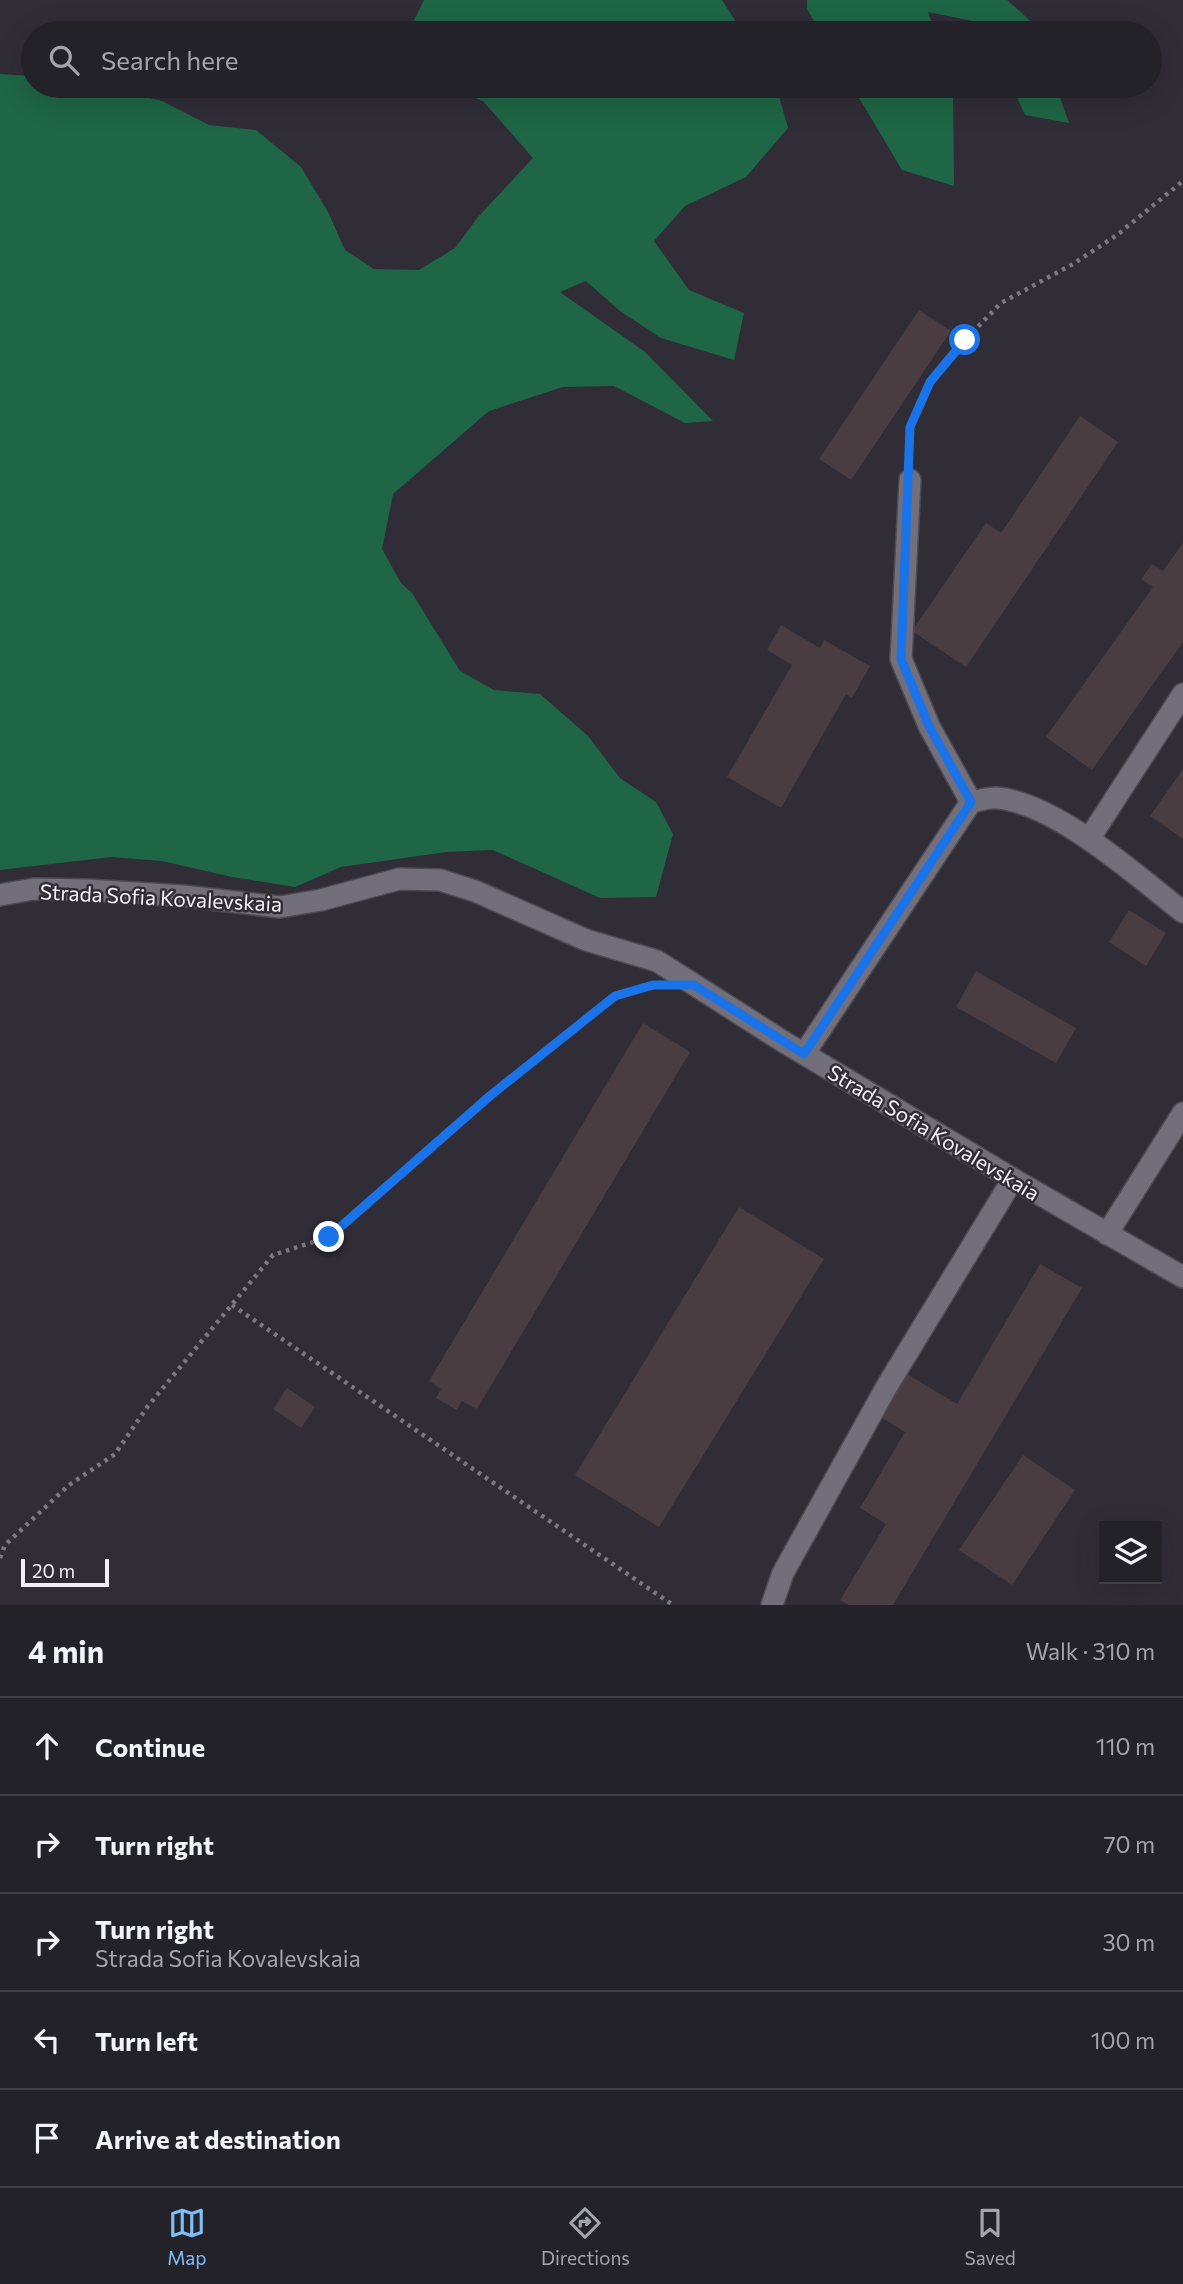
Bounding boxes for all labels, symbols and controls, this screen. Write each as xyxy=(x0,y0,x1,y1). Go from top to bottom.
search box xyxy=(21,21,1162,98)
icon: search xyxy=(45,41,83,79)
text: Search here xyxy=(101,44,239,75)
route start xyxy=(949,324,980,355)
street label: Strada Sofia Kovalevskaia xyxy=(39,878,283,916)
street label: Strada Sofia Kovalevskaia xyxy=(824,1059,1044,1205)
route end xyxy=(313,1221,344,1252)
map controls xyxy=(1099,1521,1162,1584)
button: layers xyxy=(1099,1521,1162,1584)
scale bar xyxy=(21,1556,108,1588)
text: 20 m xyxy=(32,1559,75,1582)
text: 4 min xyxy=(28,1632,104,1669)
text: Walk · 310 m xyxy=(1026,1637,1155,1665)
icon: ahead xyxy=(28,1727,66,1765)
text: Continue xyxy=(95,1731,205,1762)
text: 110 m xyxy=(1096,1732,1155,1760)
icon: right xyxy=(28,1825,66,1863)
text: Turn right xyxy=(95,1829,214,1860)
text: 70 m xyxy=(1103,1830,1155,1858)
text: Turn right xyxy=(95,1913,214,1944)
icon: right xyxy=(28,1923,66,1961)
text: 30 m xyxy=(1102,1928,1155,1956)
text: Strada Sofia Kovalevskaia xyxy=(95,1944,361,1972)
icon: left xyxy=(28,2021,66,2059)
text: Turn left xyxy=(95,2025,198,2056)
text: 100 m xyxy=(1091,2026,1155,2054)
icon: arrive xyxy=(28,2119,66,2157)
text: Arrive at destination xyxy=(95,2123,341,2154)
tab: Map xyxy=(167,2204,206,2269)
tab: Directions xyxy=(541,2204,630,2269)
tab: Saved xyxy=(964,2204,1016,2269)

